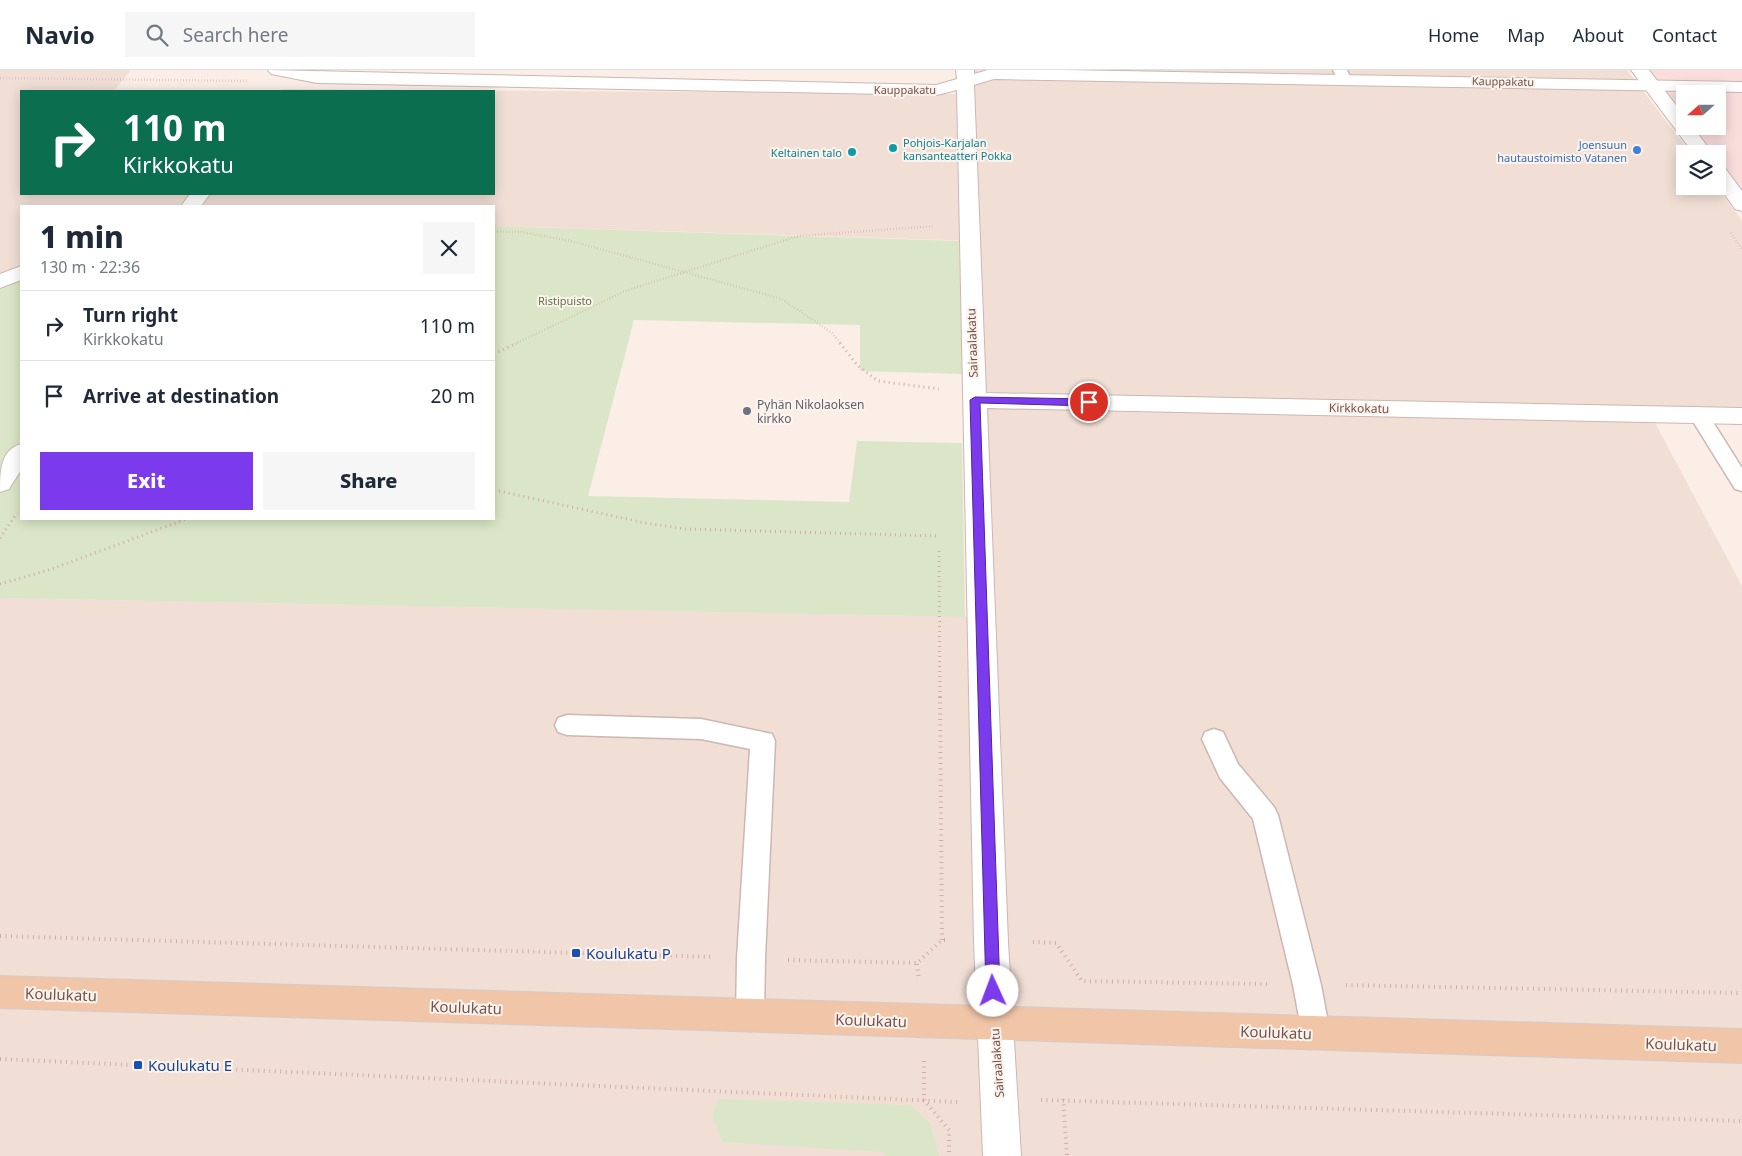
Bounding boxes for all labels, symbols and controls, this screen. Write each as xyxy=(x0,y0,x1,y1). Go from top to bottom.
search box xyxy=(125,12,475,57)
text: Navio xyxy=(25,18,95,51)
icon: search xyxy=(143,21,171,49)
text: Search here xyxy=(183,22,289,48)
text: Home xyxy=(1428,23,1479,47)
text: Map xyxy=(1507,23,1545,47)
text: About xyxy=(1573,23,1624,47)
text: Contact xyxy=(1652,23,1717,47)
street label: Kauppakatu xyxy=(1472,73,1534,89)
street label: Kauppakatu xyxy=(874,82,936,97)
north arrow xyxy=(1676,85,1726,135)
map controls xyxy=(1676,85,1726,195)
text: 110 m xyxy=(123,104,226,151)
icon: right xyxy=(40,110,105,175)
place label: Pohjois-Karjalan kansanteatteri Pokka xyxy=(903,135,1012,163)
place label: Joensuun hautaustoimisto Vatanen xyxy=(1497,137,1627,165)
marker: Pohjois-Karjalan kansanteatteri Pokka xyxy=(887,142,899,154)
marker: Joensuun hautaustoimisto Vatanen xyxy=(1631,144,1643,156)
place label: Keltainen talo xyxy=(771,145,842,160)
button: layers xyxy=(1676,145,1726,195)
marker: Keltainen talo xyxy=(846,146,858,158)
text: Kirkkokatu xyxy=(123,149,234,179)
text: 1 min xyxy=(40,216,124,257)
button: close xyxy=(423,222,475,274)
text: 130 m · 22:36 xyxy=(40,256,140,278)
park label: Ristipuisto xyxy=(538,293,592,308)
text: Turn right xyxy=(83,302,178,328)
street label: Sairaalakatu xyxy=(962,308,982,378)
icon: right xyxy=(40,312,68,340)
text: 110 m xyxy=(420,313,475,339)
text: Kirkkokatu xyxy=(83,328,164,350)
pin xyxy=(1068,381,1110,423)
icon: arrive xyxy=(40,382,68,410)
text: Arrive at destination xyxy=(83,383,279,409)
text: 20 m xyxy=(431,383,475,409)
icon: arrive xyxy=(1075,388,1103,416)
place label: Pyhän Nikolaoksen kirkko xyxy=(757,396,864,427)
street label: Kirkkokatu xyxy=(1329,399,1389,417)
marker: Pyhän Nikolaoksen kirkko xyxy=(741,405,753,417)
button: Exit xyxy=(40,452,253,510)
button: Share xyxy=(263,452,475,510)
place label: Koulukatu P xyxy=(586,943,671,963)
marker: Koulukatu P xyxy=(570,947,582,959)
position arrow xyxy=(966,964,1018,1016)
street label: Koulukatu xyxy=(25,983,97,1005)
street label: Koulukatu xyxy=(430,996,502,1018)
street label: Koulukatu xyxy=(835,1009,907,1031)
street label: Koulukatu xyxy=(1240,1021,1312,1043)
street label: Sairaalakatu xyxy=(986,1028,1008,1098)
street label: Koulukatu xyxy=(1645,1033,1717,1055)
place label: Koulukatu E xyxy=(148,1055,232,1075)
marker: Koulukatu E xyxy=(132,1059,144,1071)

